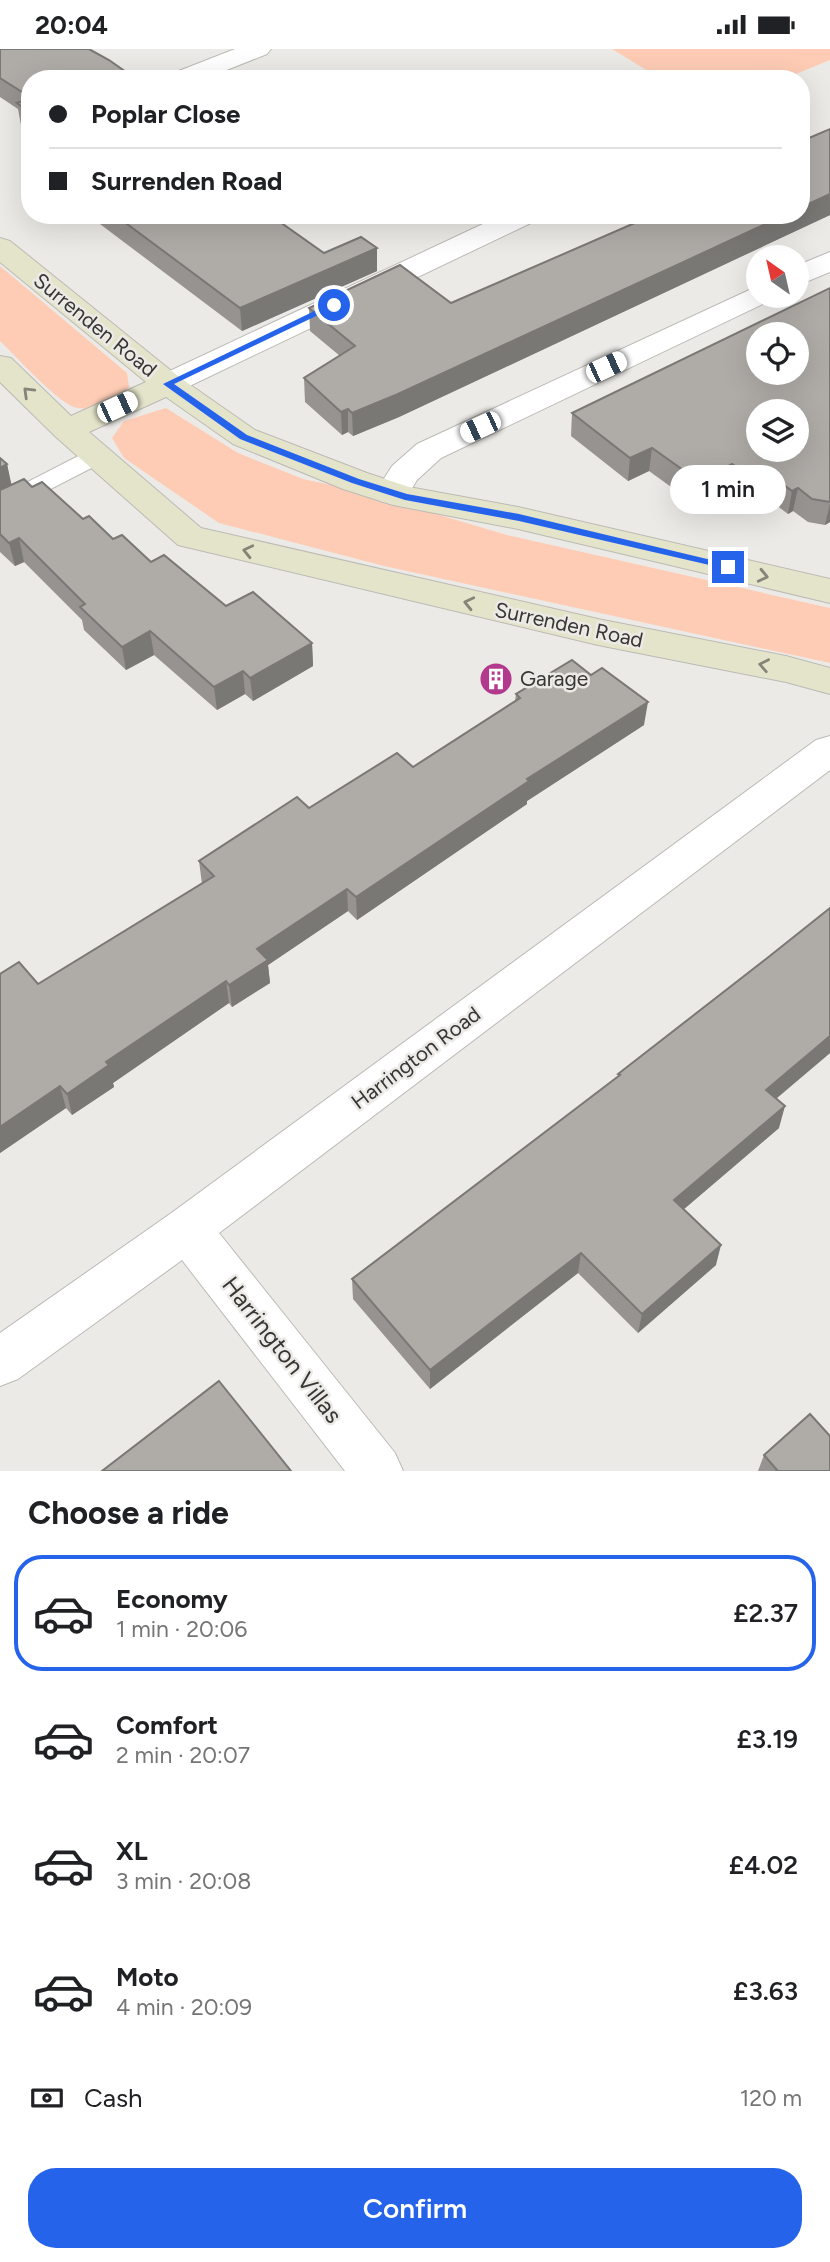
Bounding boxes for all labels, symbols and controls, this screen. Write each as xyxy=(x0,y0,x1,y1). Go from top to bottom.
text: 20:04 xyxy=(35,9,108,41)
text: Poplar Close xyxy=(91,98,240,130)
text: Surrenden Road xyxy=(91,165,282,197)
north arrow xyxy=(746,245,808,308)
map controls xyxy=(746,245,809,462)
street label: Surrenden Road xyxy=(29,267,162,382)
route start xyxy=(318,289,350,321)
button: locate xyxy=(746,322,809,385)
car xyxy=(583,349,630,385)
one-way arrow xyxy=(23,388,36,401)
car xyxy=(94,389,141,425)
button: layers xyxy=(746,399,809,462)
car xyxy=(457,409,504,445)
callout: 1 min xyxy=(670,465,786,515)
text: 1 min xyxy=(701,475,755,503)
one-way arrow xyxy=(242,545,254,559)
route end xyxy=(712,551,744,583)
one-way arrow xyxy=(757,567,769,582)
one-way arrow xyxy=(463,596,475,611)
street label: Surrenden Road xyxy=(493,597,646,652)
one-way arrow xyxy=(758,658,770,673)
building icon: Garage xyxy=(477,660,515,698)
place label: Garage xyxy=(520,666,588,691)
street label: Harrington Road xyxy=(346,1001,485,1114)
street label: Harrington Villas xyxy=(216,1271,349,1429)
text: Choose a ride xyxy=(28,1494,229,1532)
icon: car xyxy=(32,1582,95,1645)
text: Economy xyxy=(116,1583,228,1615)
text: £2.37 xyxy=(733,1597,798,1629)
text: 1 min · 20:06 xyxy=(116,1615,247,1643)
icon: car xyxy=(32,1708,95,1771)
text: Comfort xyxy=(116,1709,218,1741)
text: £3.19 xyxy=(737,1723,798,1755)
text: 2 min · 20:07 xyxy=(116,1741,250,1769)
icon: car xyxy=(32,1834,95,1897)
text: XL xyxy=(116,1835,148,1867)
text: £4.02 xyxy=(729,1849,798,1881)
text: 3 min · 20:08 xyxy=(116,1867,251,1895)
icon: car xyxy=(32,1960,95,2023)
text: Moto xyxy=(116,1961,179,1993)
text: £3.63 xyxy=(733,1975,798,2007)
text: 4 min · 20:09 xyxy=(116,1993,252,2021)
icon: cash xyxy=(28,2079,66,2117)
text: Cash xyxy=(84,2082,143,2114)
text: 120 m xyxy=(740,2084,802,2112)
button: Confirm xyxy=(28,2168,802,2248)

